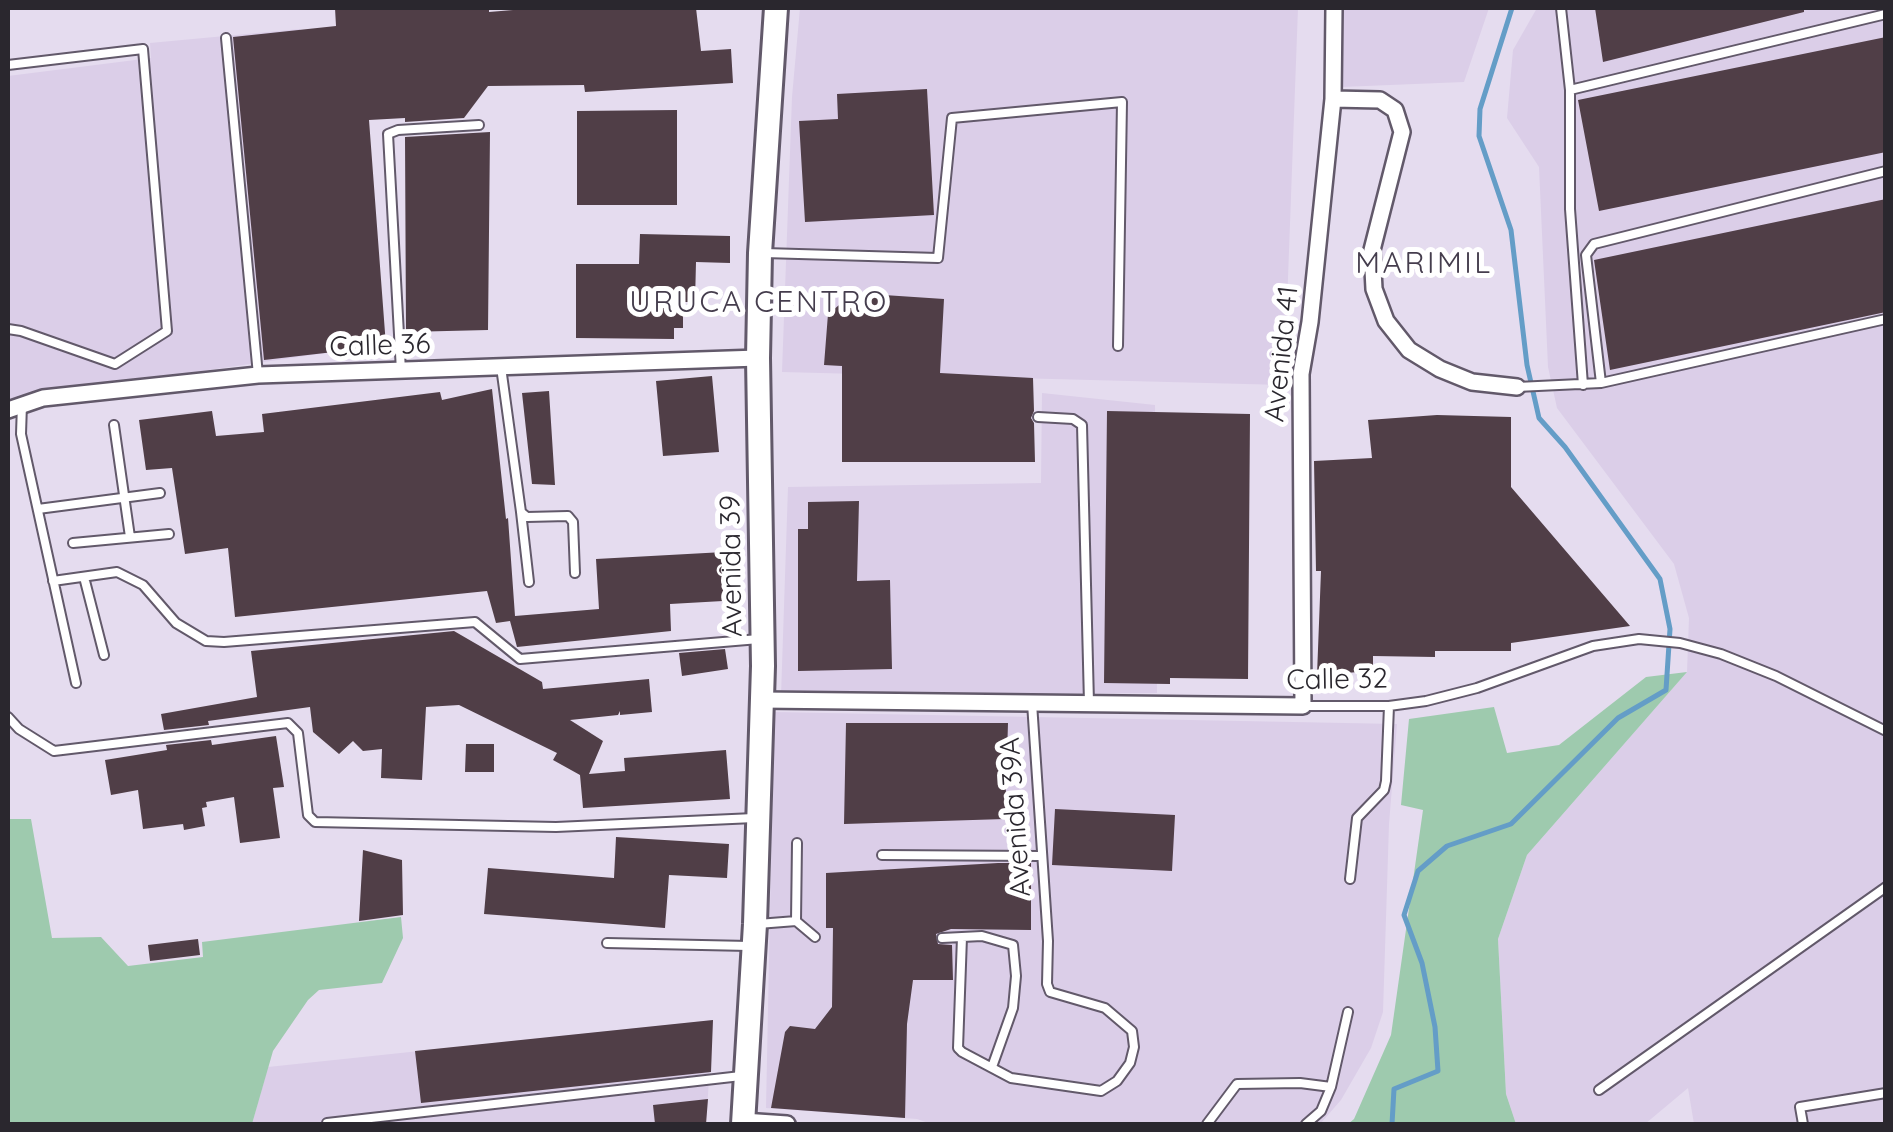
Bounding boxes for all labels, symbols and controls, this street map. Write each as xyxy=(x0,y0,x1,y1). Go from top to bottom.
district label: MARIMIL xyxy=(1355,246,1493,282)
street label: Avenida 41 xyxy=(1258,284,1306,424)
district label: URUCA CENTRO xyxy=(629,285,889,321)
street label: Calle 36 xyxy=(329,327,431,365)
street label: Avenida 39 xyxy=(714,495,750,637)
street label: Calle 32 xyxy=(1286,662,1388,698)
street label: Avenida 39A xyxy=(994,736,1038,898)

